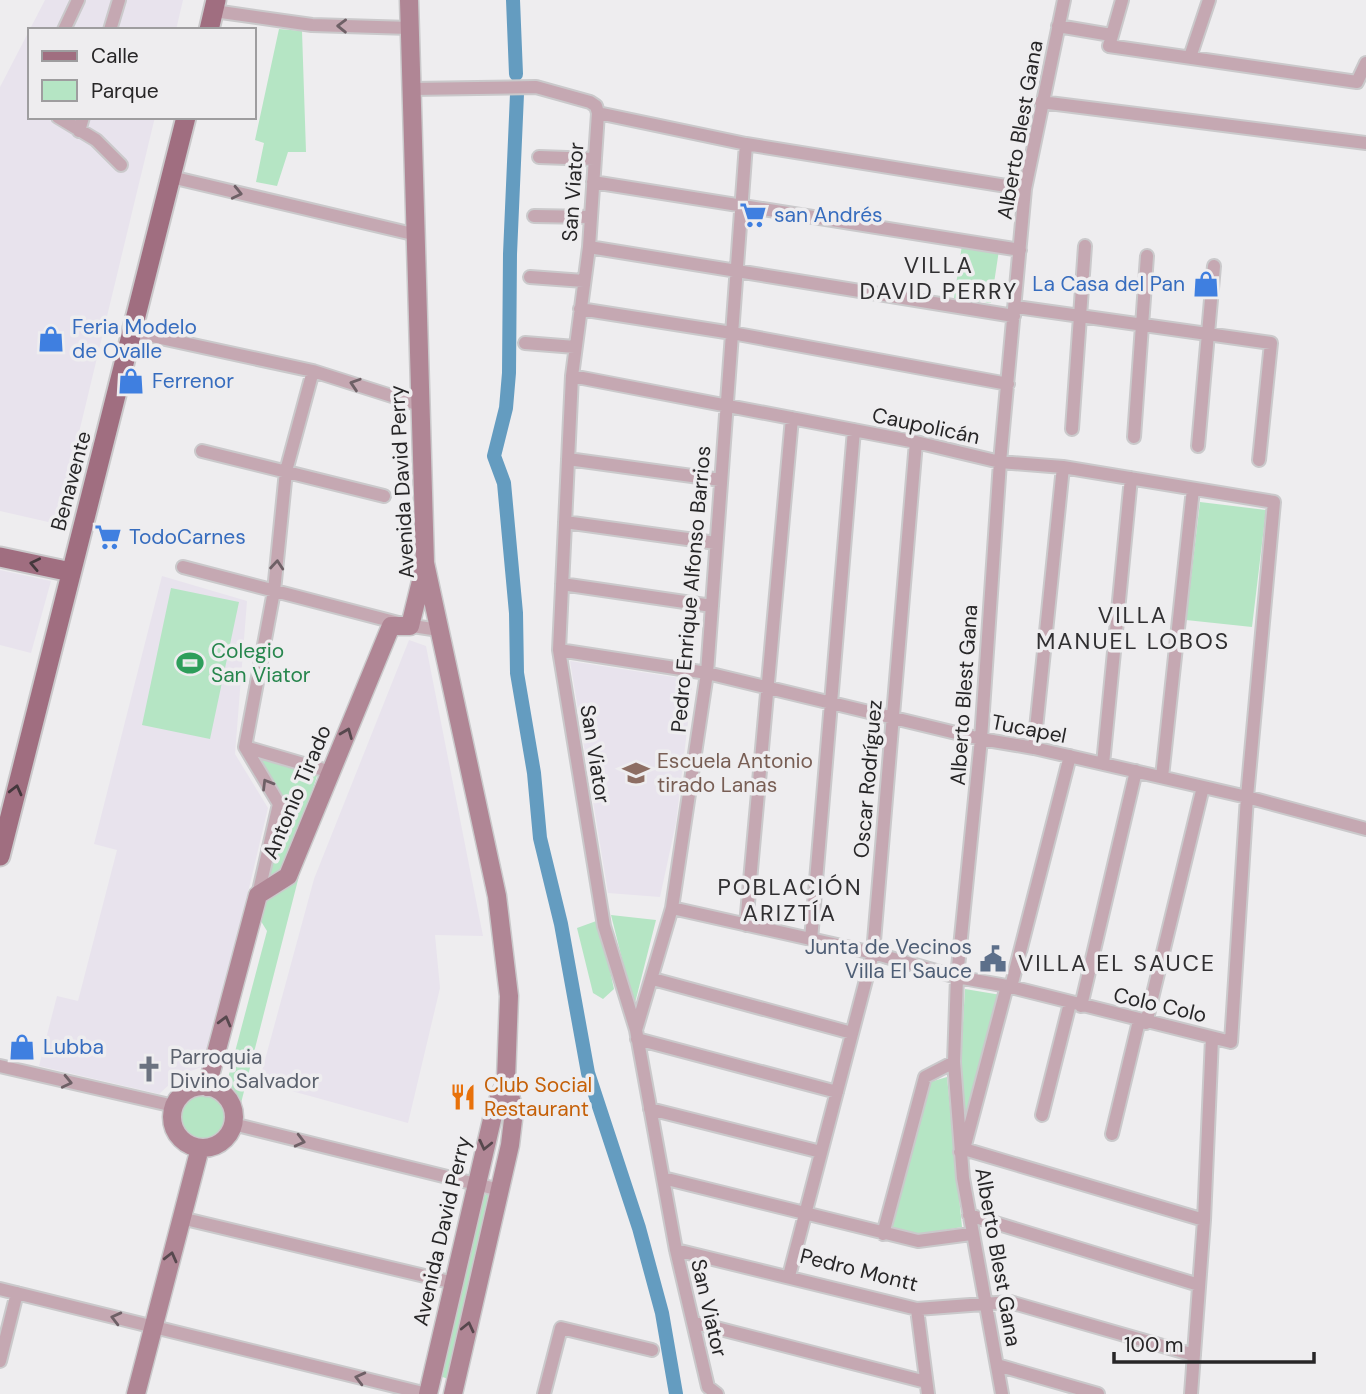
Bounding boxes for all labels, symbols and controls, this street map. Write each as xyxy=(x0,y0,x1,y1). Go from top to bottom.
one-way arrow xyxy=(336,18,347,34)
legend xyxy=(28,28,256,119)
street label: Alberto Blest Gana xyxy=(990,38,1050,222)
text: Calle xyxy=(91,42,139,70)
text: Parque xyxy=(91,77,159,105)
street label: San Viator xyxy=(556,141,590,243)
one-way arrow xyxy=(231,184,243,199)
supermarket icon: san Andrés xyxy=(738,200,768,230)
place label: san Andrés xyxy=(774,201,883,229)
district label: VILLA DAVID PERRY xyxy=(860,250,1018,306)
shop icon: La Casa del Pan xyxy=(1191,269,1221,299)
place label: La Casa del Pan xyxy=(1032,270,1185,298)
place label: Feria Modelo de Ovalle xyxy=(72,313,197,365)
shop icon: Feria Modelo de Ovalle xyxy=(36,324,66,354)
shop icon: Ferrenor xyxy=(116,366,146,396)
place label: Ferrenor xyxy=(152,367,234,395)
one-way arrow xyxy=(349,378,361,393)
street label: Avenida David Perry xyxy=(383,384,421,579)
street label: Caupolicán xyxy=(870,401,982,451)
street label: Benavente xyxy=(44,428,98,534)
street label: Pedro Enrique Alfonso Barrios xyxy=(665,445,717,733)
supermarket icon: TodoCarnes xyxy=(93,522,123,552)
place label: TodoCarnes xyxy=(129,523,246,551)
one-way arrow xyxy=(29,558,41,573)
one-way arrow xyxy=(269,559,284,570)
district label: VILLA MANUEL LOBOS xyxy=(1036,600,1230,656)
street label: Alberto Blest Gana xyxy=(944,604,984,786)
place label: Colegio San Viator xyxy=(211,637,311,689)
sports icon: Colegio San Viator xyxy=(175,648,205,678)
street label: Oscar Rodríguez xyxy=(847,699,889,859)
street label: San Viator xyxy=(573,703,617,806)
street label: Tucapel xyxy=(989,708,1069,750)
street label: Antonio Tirado xyxy=(256,721,338,863)
one-way arrow xyxy=(339,727,353,740)
place label: Escuela Antonio tirado Lanas xyxy=(657,747,813,799)
school or university icon: Escuela Antonio tirado Lanas xyxy=(621,758,651,788)
one-way arrow xyxy=(263,778,276,791)
one-way arrow xyxy=(8,784,23,796)
district label: POBLACIÓN ARIZTÍA xyxy=(717,872,863,928)
place label: Junta de Vecinos Villa El Sauce xyxy=(805,933,972,985)
public building icon: Junta de Vecinos Villa El Sauce xyxy=(978,944,1008,974)
district label: VILLA EL SAUCE xyxy=(1018,948,1216,978)
street label: Colo Colo xyxy=(1111,981,1209,1029)
one-way arrow xyxy=(216,1015,231,1027)
shop icon: Lubba xyxy=(7,1032,37,1062)
place label: Lubba xyxy=(43,1033,104,1061)
place label: Parroquia Divino Salvador xyxy=(170,1043,320,1095)
church icon: Parroquia Divino Salvador xyxy=(134,1054,164,1084)
place label: Club Social Restaurant xyxy=(484,1071,592,1123)
one-way arrow xyxy=(60,1073,72,1088)
restaurant icon: Club Social Restaurant xyxy=(448,1082,478,1112)
one-way arrow xyxy=(293,1133,305,1147)
street label: Avenida David Perry xyxy=(407,1133,477,1329)
one-way arrow xyxy=(479,1139,494,1151)
street label: Alberto Blest Gana xyxy=(968,1165,1028,1349)
street label: Pedro Montt xyxy=(797,1242,921,1298)
one-way arrow xyxy=(163,1251,177,1263)
street label: San Viator xyxy=(684,1256,734,1360)
one-way arrow xyxy=(110,1312,122,1326)
scale bar xyxy=(1114,1320,1314,1364)
one-way arrow xyxy=(460,1322,475,1334)
text: 100 m xyxy=(1124,1331,1184,1359)
one-way arrow xyxy=(354,1372,366,1386)

